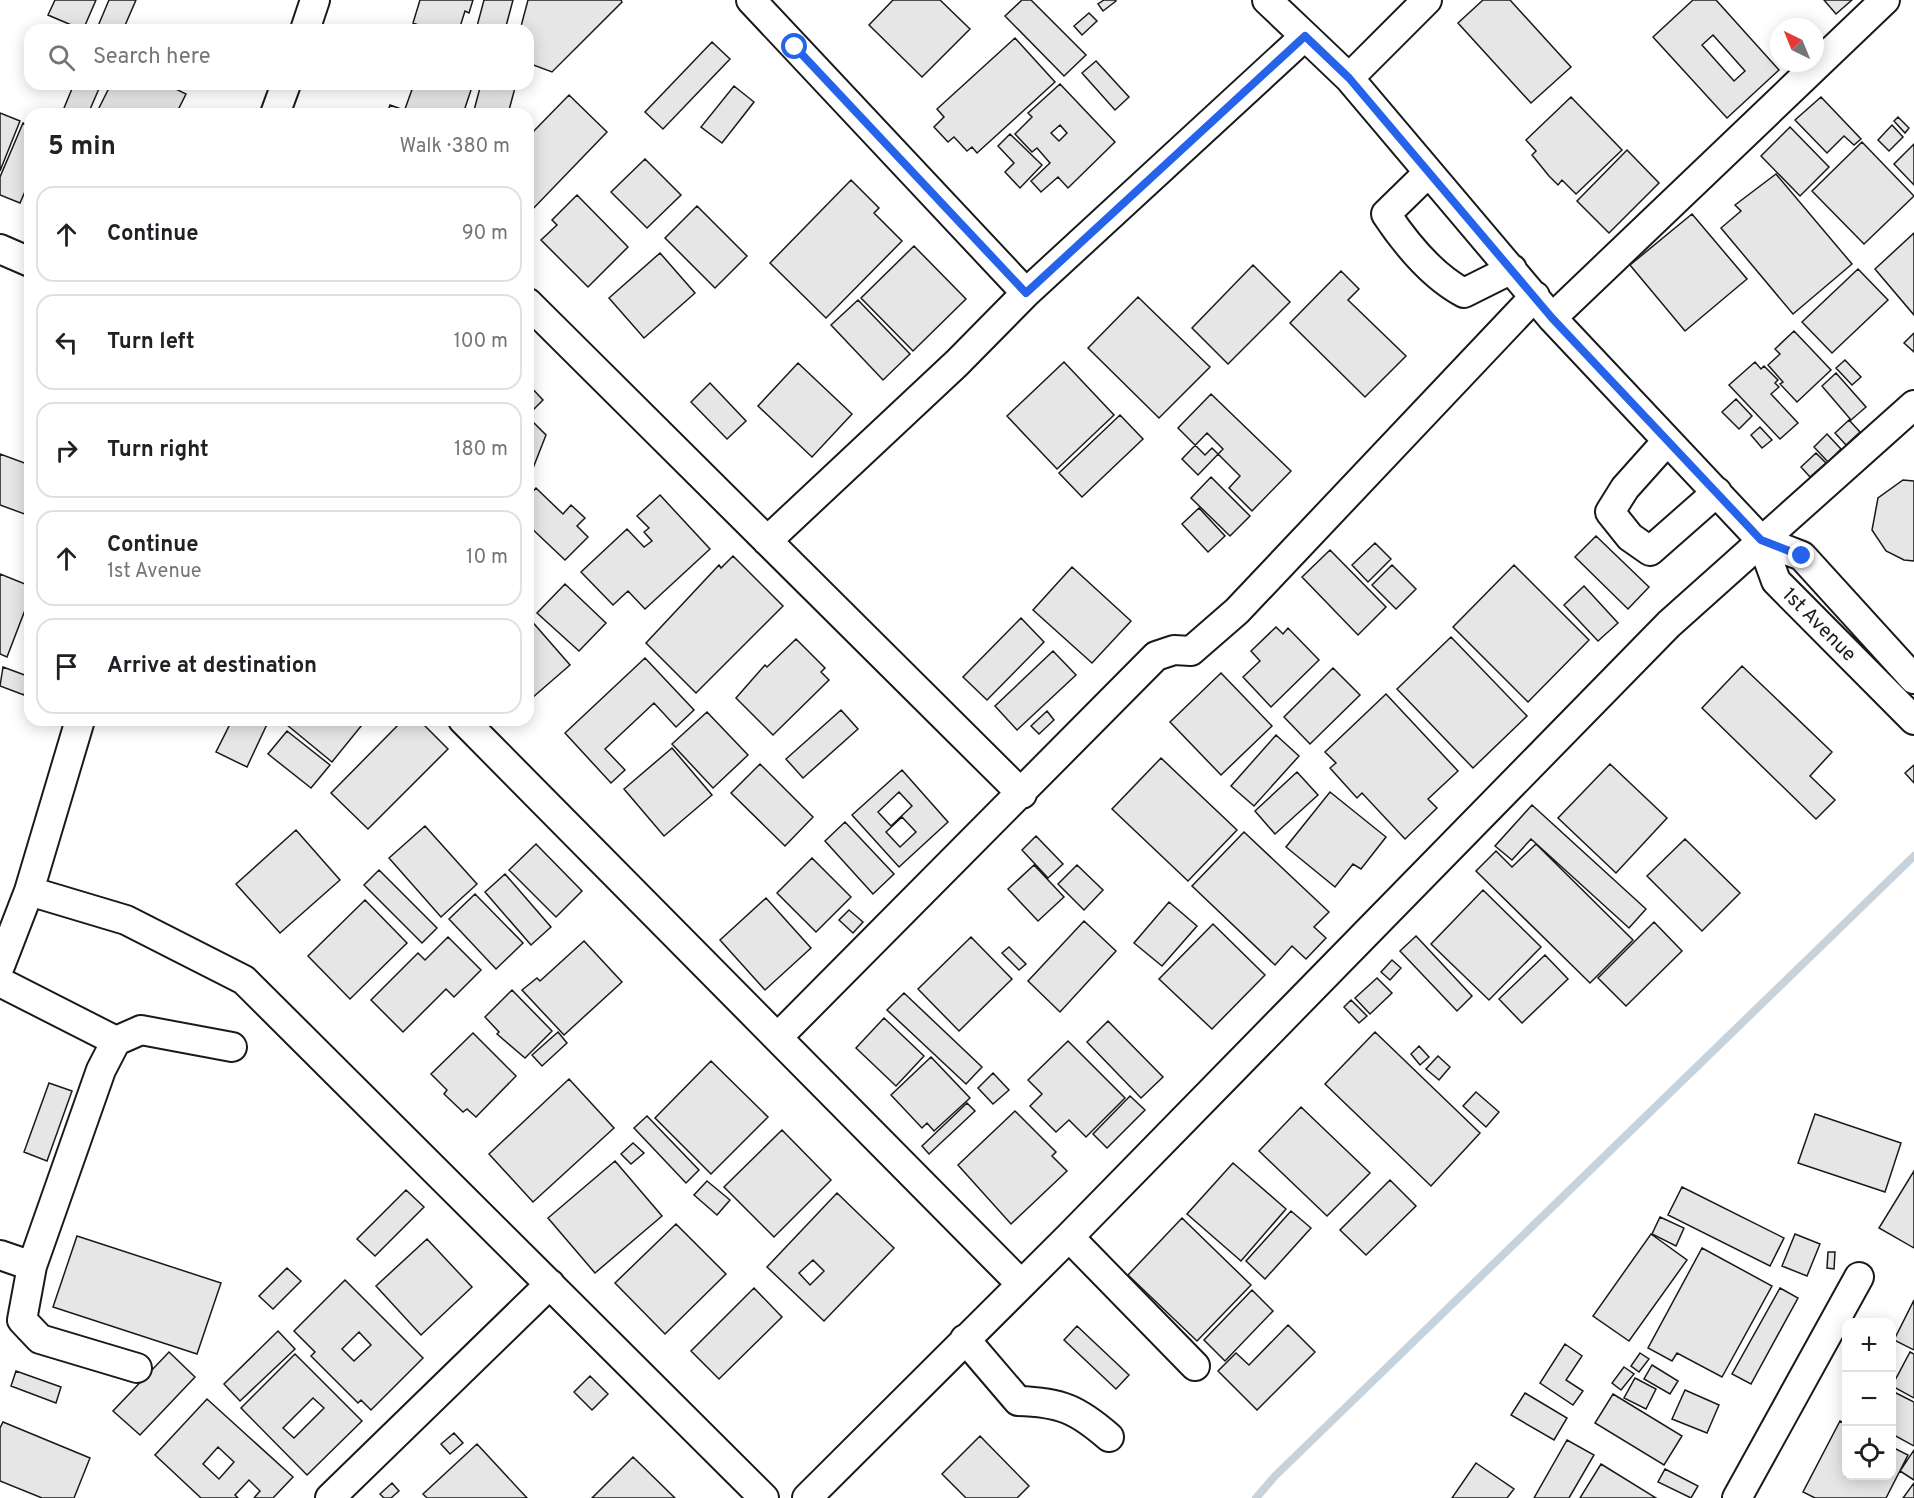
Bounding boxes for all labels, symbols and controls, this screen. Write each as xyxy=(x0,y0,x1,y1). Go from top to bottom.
north arrow xyxy=(1770,18,1824,72)
search box xyxy=(24,24,534,90)
route start xyxy=(781,33,807,59)
icon: search xyxy=(45,41,78,74)
text: Search here xyxy=(93,44,211,71)
text: 5 min xyxy=(48,131,116,164)
text: Walk · 380 m xyxy=(399,134,510,160)
icon: ahead xyxy=(50,218,83,251)
text: Continue xyxy=(107,221,198,248)
text: 90 m xyxy=(462,221,508,247)
icon: left xyxy=(50,326,83,359)
text: Turn left xyxy=(107,329,195,356)
text: 100 m xyxy=(453,329,508,355)
icon: right xyxy=(50,434,83,467)
text: Turn right xyxy=(107,437,209,464)
text: 180 m xyxy=(454,437,508,463)
text: Continue xyxy=(107,532,198,559)
icon: ahead xyxy=(50,542,83,575)
route end xyxy=(1788,542,1814,568)
text: 10 m xyxy=(466,545,508,571)
text: 1st Avenue xyxy=(107,559,202,585)
street label: 1st Avenue xyxy=(1776,583,1861,668)
icon: arrive xyxy=(50,650,83,683)
text: Arrive at destination xyxy=(107,653,317,680)
map controls xyxy=(1842,1318,1896,1480)
button: + xyxy=(1842,1318,1896,1372)
button: − xyxy=(1842,1372,1896,1426)
button: locate xyxy=(1842,1426,1896,1480)

